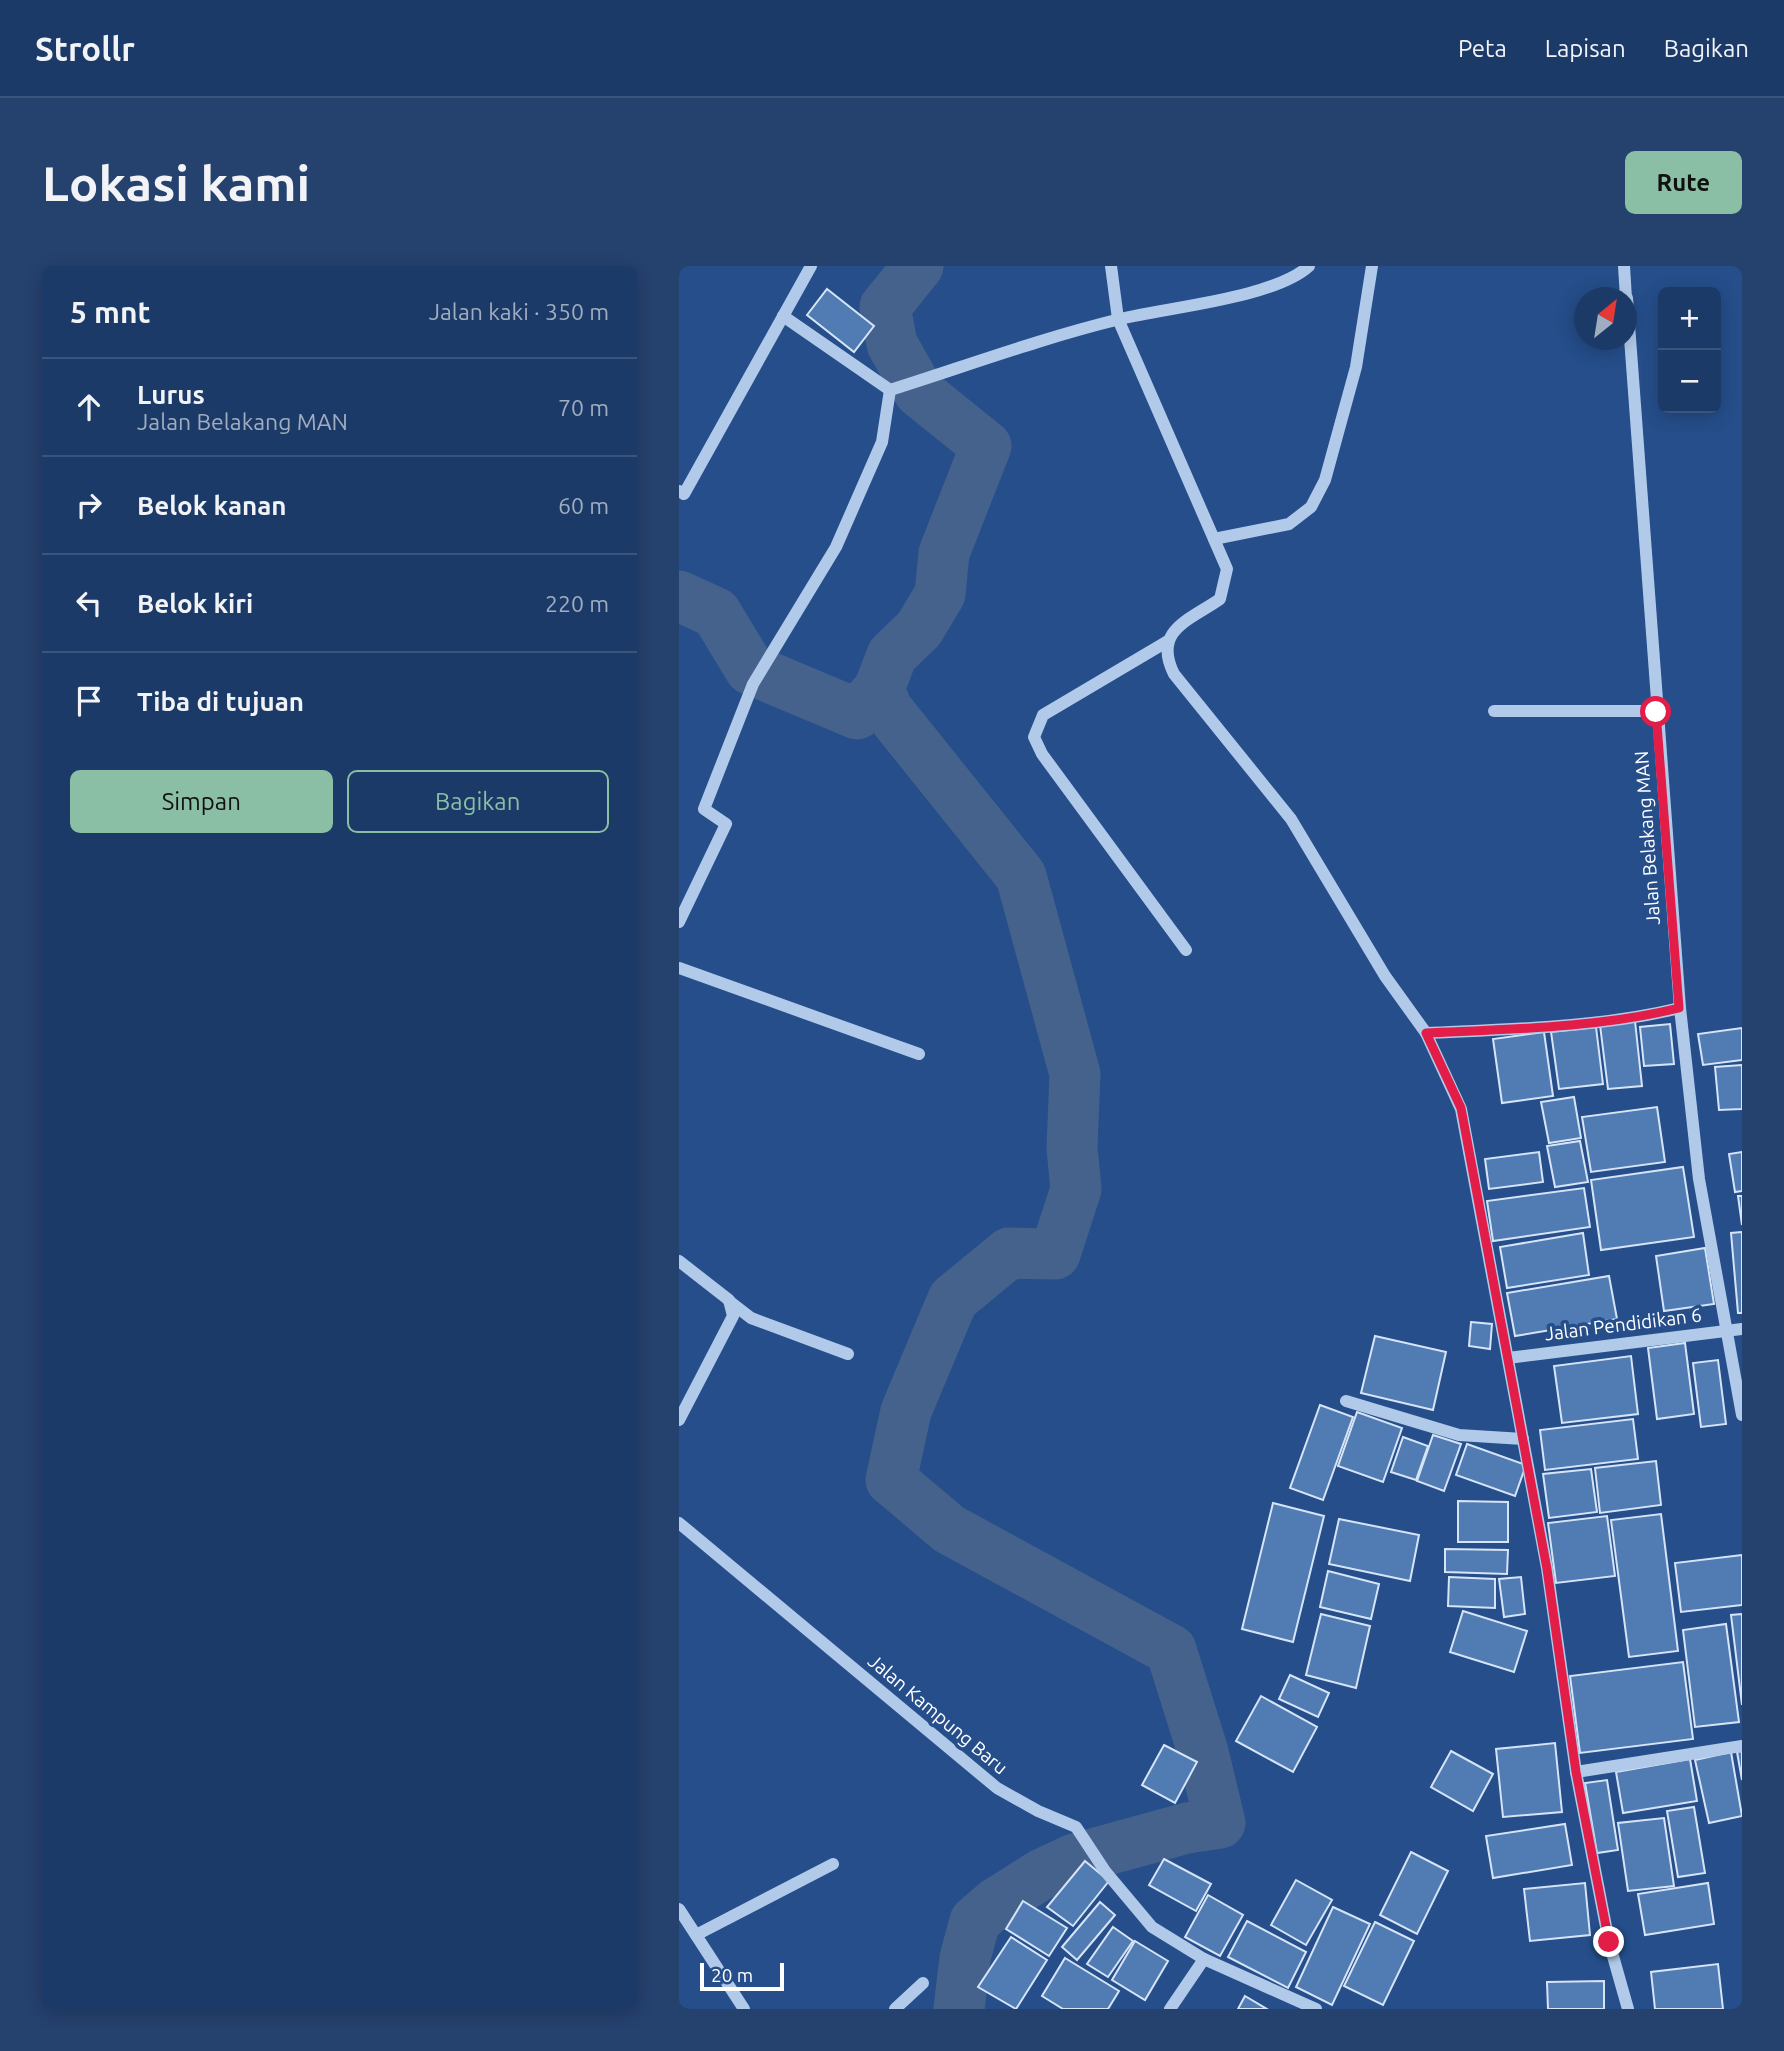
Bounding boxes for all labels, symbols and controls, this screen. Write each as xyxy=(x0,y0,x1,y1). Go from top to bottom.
text: Strollr xyxy=(35,30,135,67)
text: Peta xyxy=(1458,35,1507,62)
text: Lapisan xyxy=(1545,35,1626,62)
text: Bagikan xyxy=(1664,35,1749,62)
button: Rute xyxy=(1625,151,1742,214)
text: Lokasi kami xyxy=(42,155,310,210)
north arrow xyxy=(1574,287,1637,350)
map controls xyxy=(1658,287,1721,413)
button: + xyxy=(1658,287,1721,350)
text: 5 mnt xyxy=(70,295,150,329)
text: Jalan kaki · 350 m xyxy=(429,299,609,324)
button: − xyxy=(1658,350,1721,413)
text: Lurus xyxy=(137,380,205,409)
icon: ahead xyxy=(70,388,108,426)
text: 70 m xyxy=(558,395,609,420)
text: Jalan Belakang MAN xyxy=(137,409,348,434)
icon: right xyxy=(70,486,108,524)
text: Belok kanan xyxy=(137,491,287,520)
text: 60 m xyxy=(558,493,609,518)
icon: left xyxy=(70,584,108,622)
text: Belok kiri xyxy=(137,589,253,618)
text: 220 m xyxy=(545,591,609,616)
icon: arrive xyxy=(70,682,108,720)
text: Tiba di tujuan xyxy=(137,687,304,716)
route start xyxy=(1640,696,1671,727)
street label: Jalan Belakang MAN xyxy=(1630,750,1664,926)
button: Simpan xyxy=(70,770,333,833)
button: Bagikan xyxy=(347,770,609,833)
street label: Jalan Pendidikan 6 xyxy=(1543,1303,1703,1345)
street label: Jalan Kampung Baru xyxy=(864,1649,1012,1779)
route end xyxy=(1593,1926,1624,1957)
scale bar xyxy=(700,1960,784,1992)
text: 20 m xyxy=(711,1964,753,1986)

